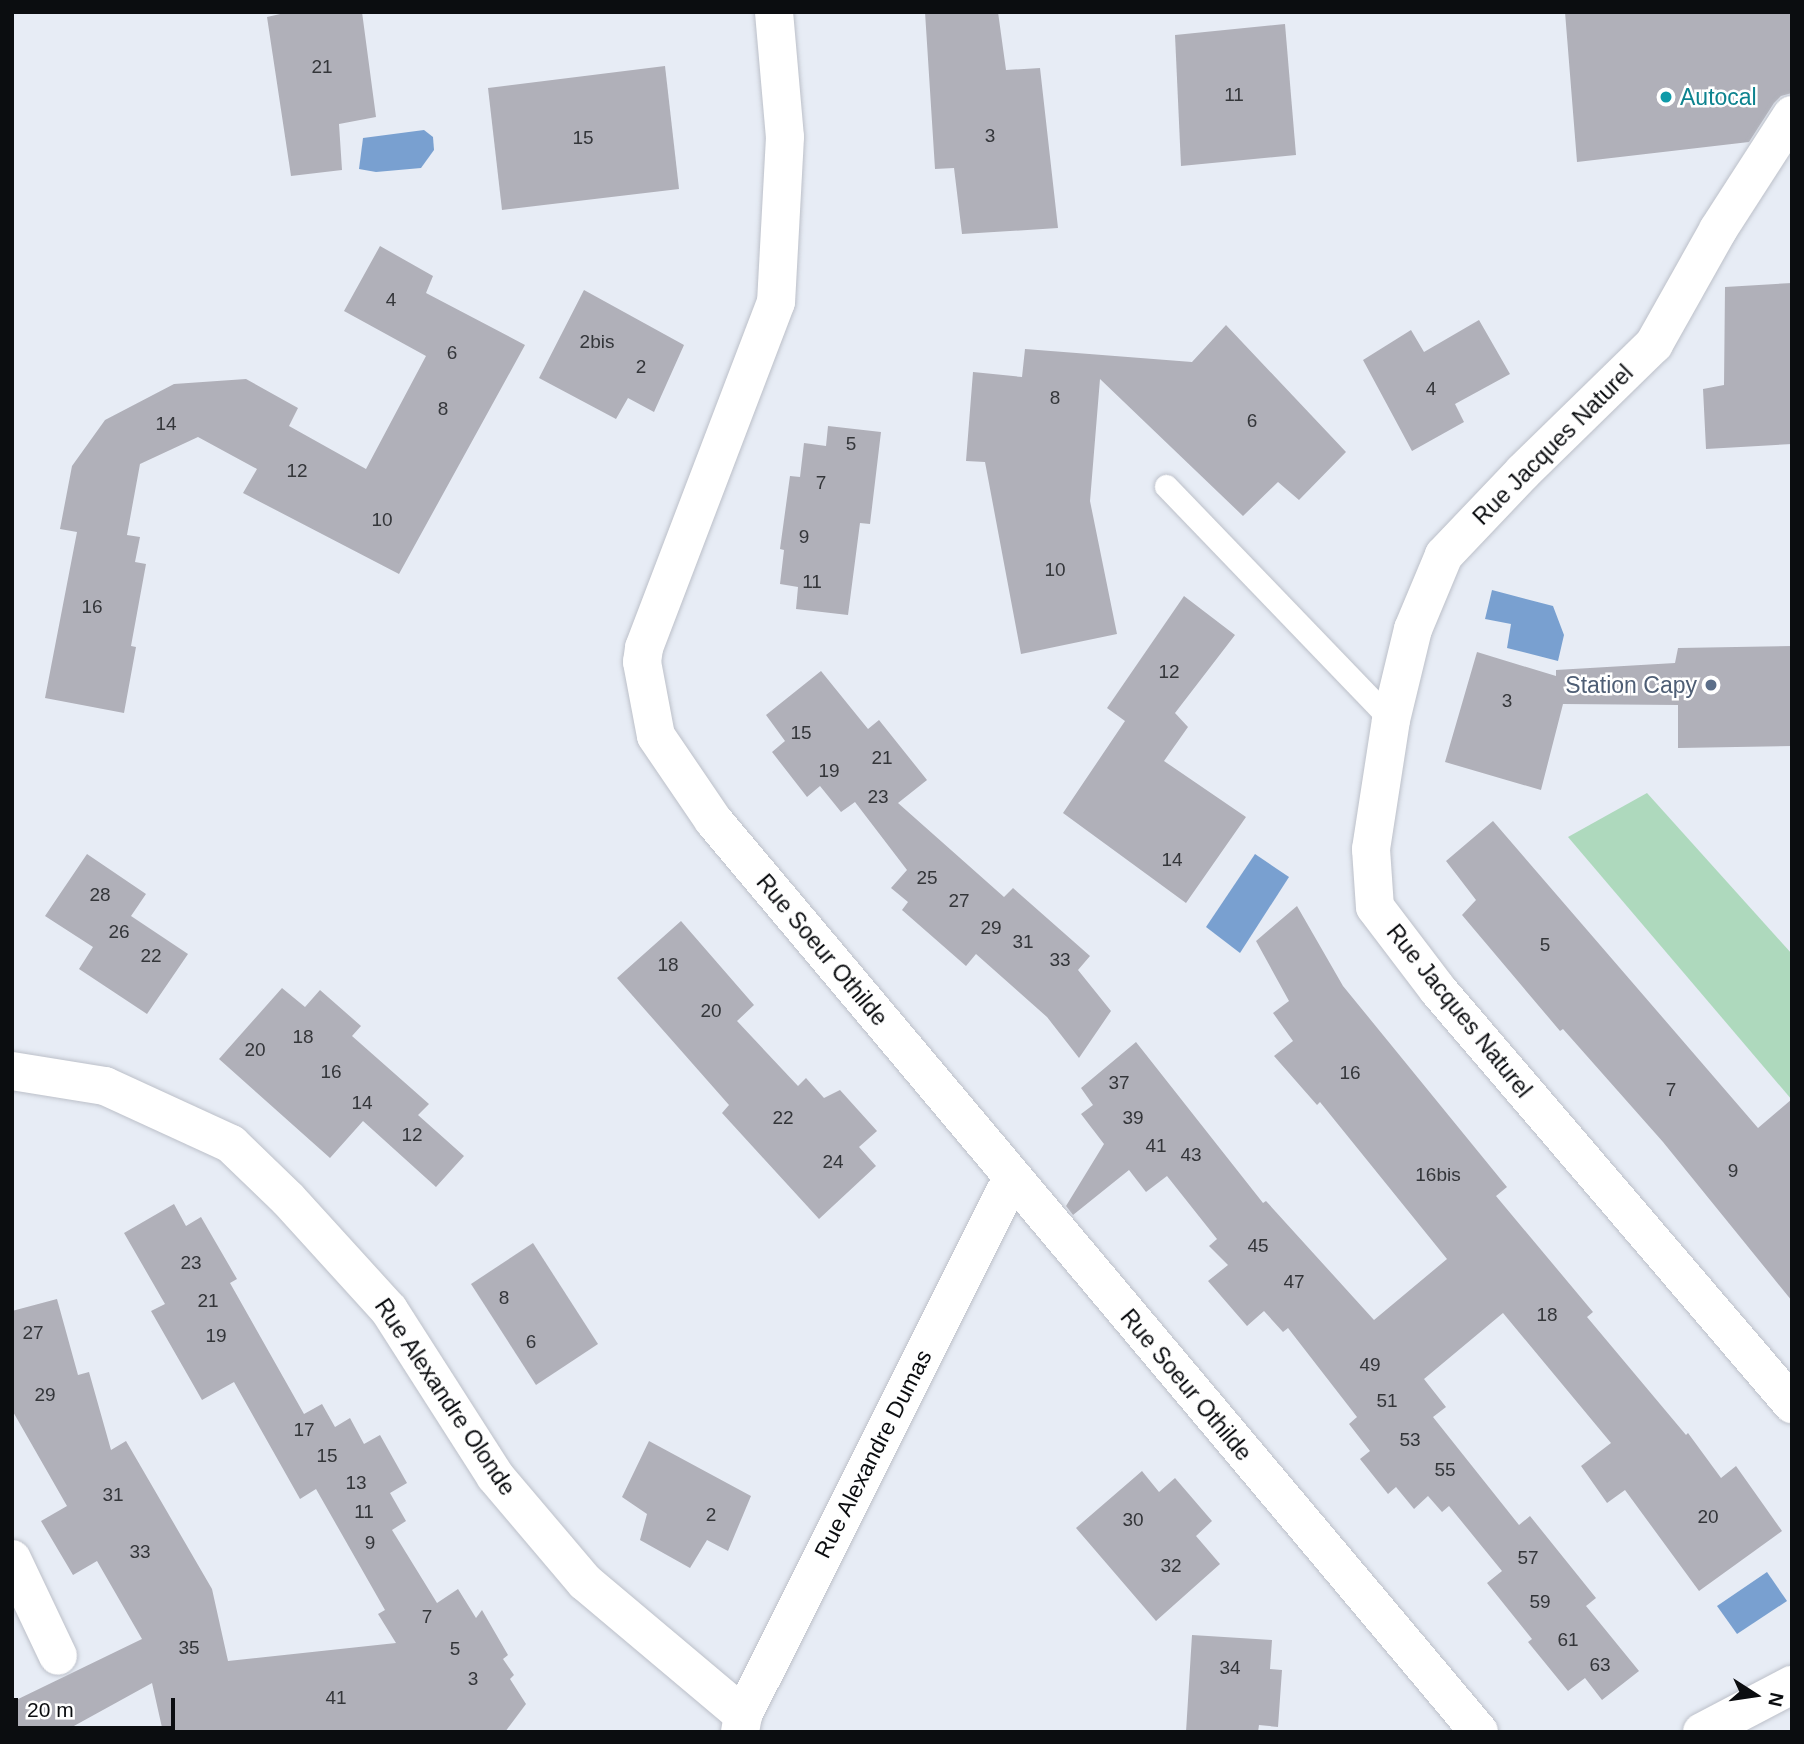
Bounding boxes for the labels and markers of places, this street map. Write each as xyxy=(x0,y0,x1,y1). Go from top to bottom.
place label: Autocal xyxy=(1680,83,1757,111)
marker: Autocal xyxy=(1658,89,1674,105)
place label: Station Capy xyxy=(1565,671,1697,699)
marker: Station Capy xyxy=(1703,677,1719,693)

